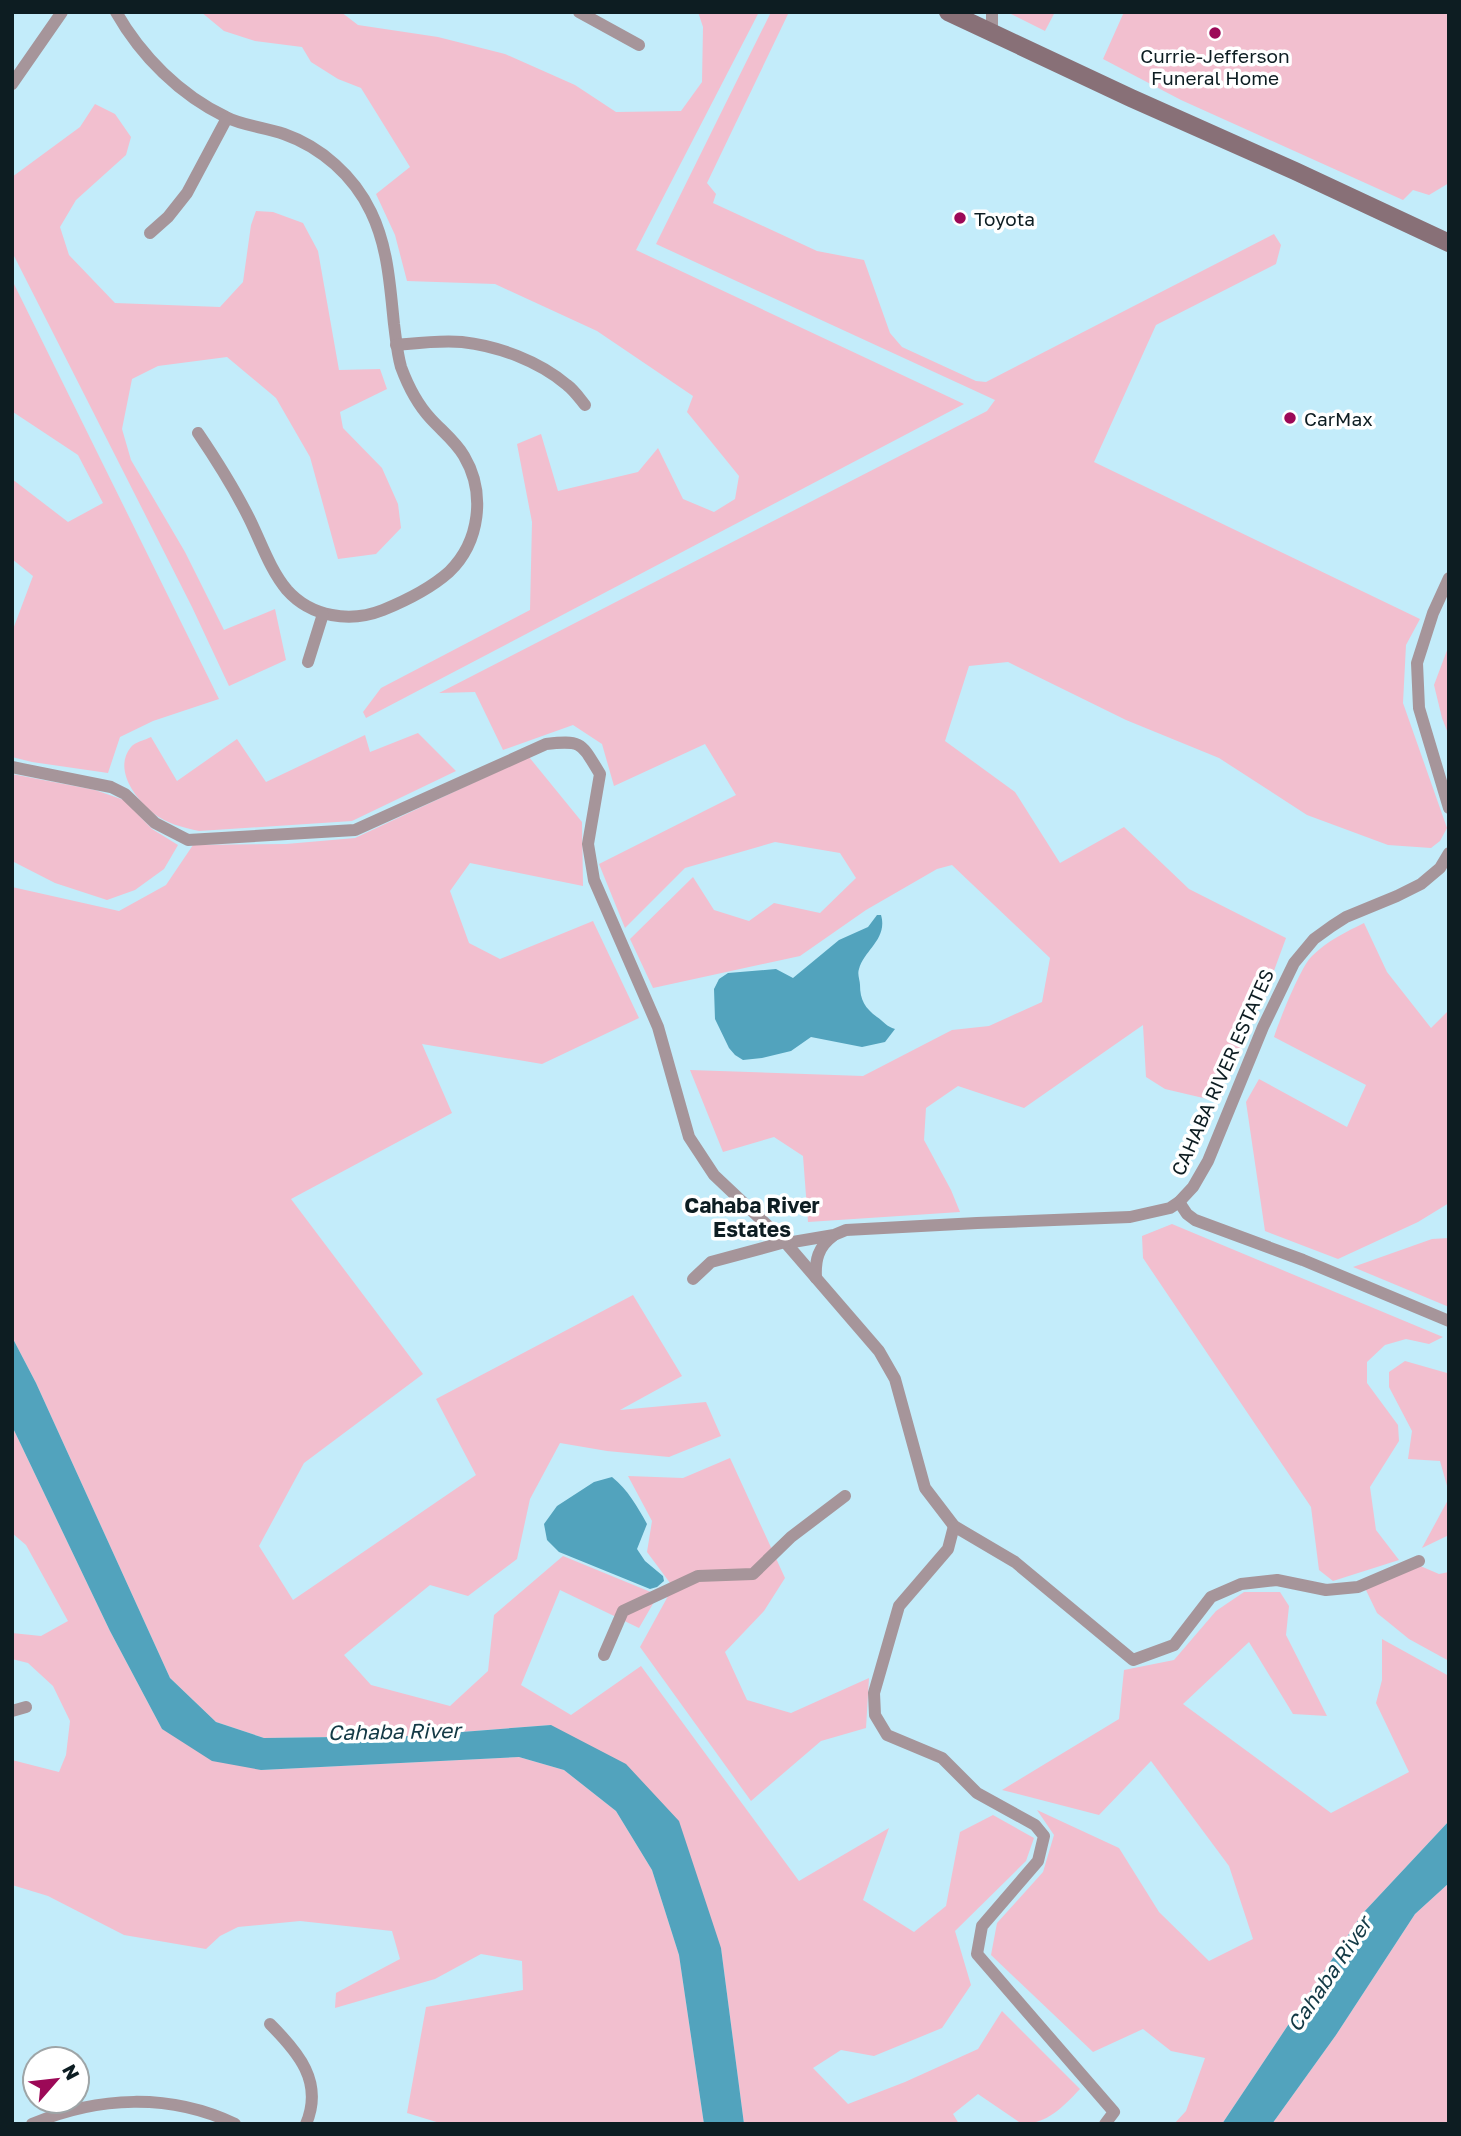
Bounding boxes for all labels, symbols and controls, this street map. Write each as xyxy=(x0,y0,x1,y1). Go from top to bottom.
marker: Currie-Jefferson Funeral Home xyxy=(1207,25,1223,41)
place label: Currie-Jefferson Funeral Home xyxy=(1140,44,1290,89)
place label: Toyota xyxy=(974,207,1035,230)
marker: Toyota xyxy=(952,210,968,226)
place label: CarMax xyxy=(1304,407,1373,430)
marker: CarMax xyxy=(1282,410,1298,426)
street label: CAHABA RIVER ESTATES xyxy=(1166,965,1278,1179)
district label: Cahaba River Estates xyxy=(684,1192,820,1242)
water label: Cahaba River xyxy=(327,1717,463,1745)
water label: Cahaba River xyxy=(1281,1909,1378,2036)
north arrow xyxy=(21,2045,91,2115)
text: N xyxy=(58,2060,85,2084)

